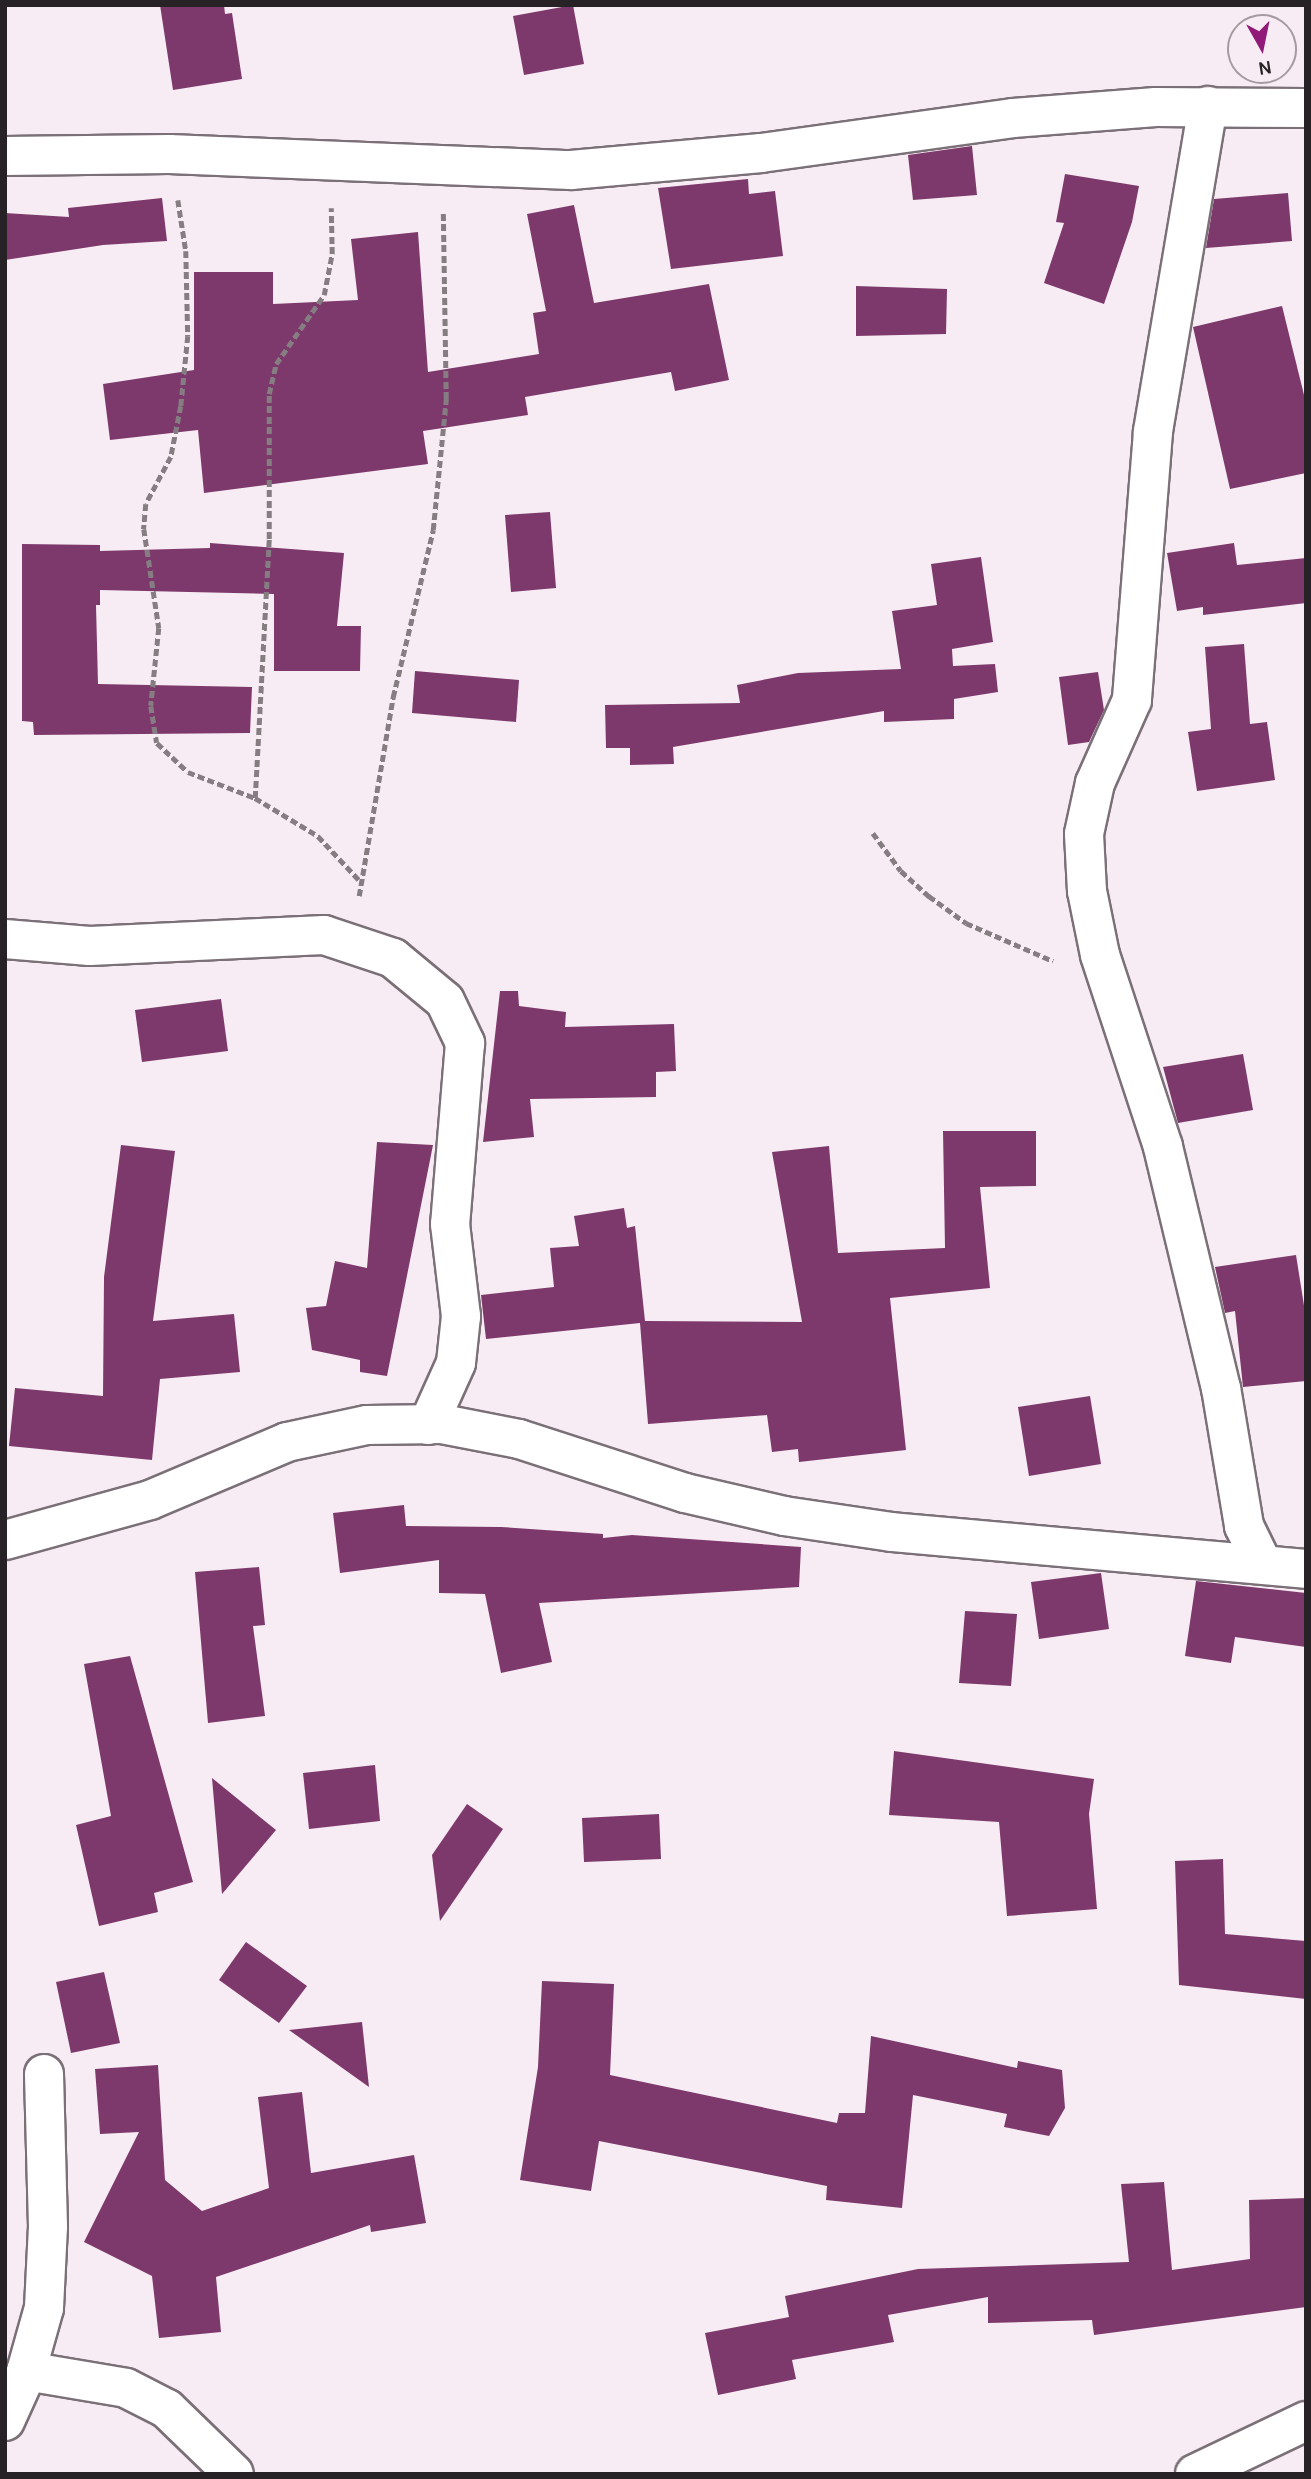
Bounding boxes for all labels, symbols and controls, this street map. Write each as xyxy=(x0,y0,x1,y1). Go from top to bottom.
north arrow xyxy=(1227,14,1297,84)
text: N xyxy=(1257,56,1273,80)

